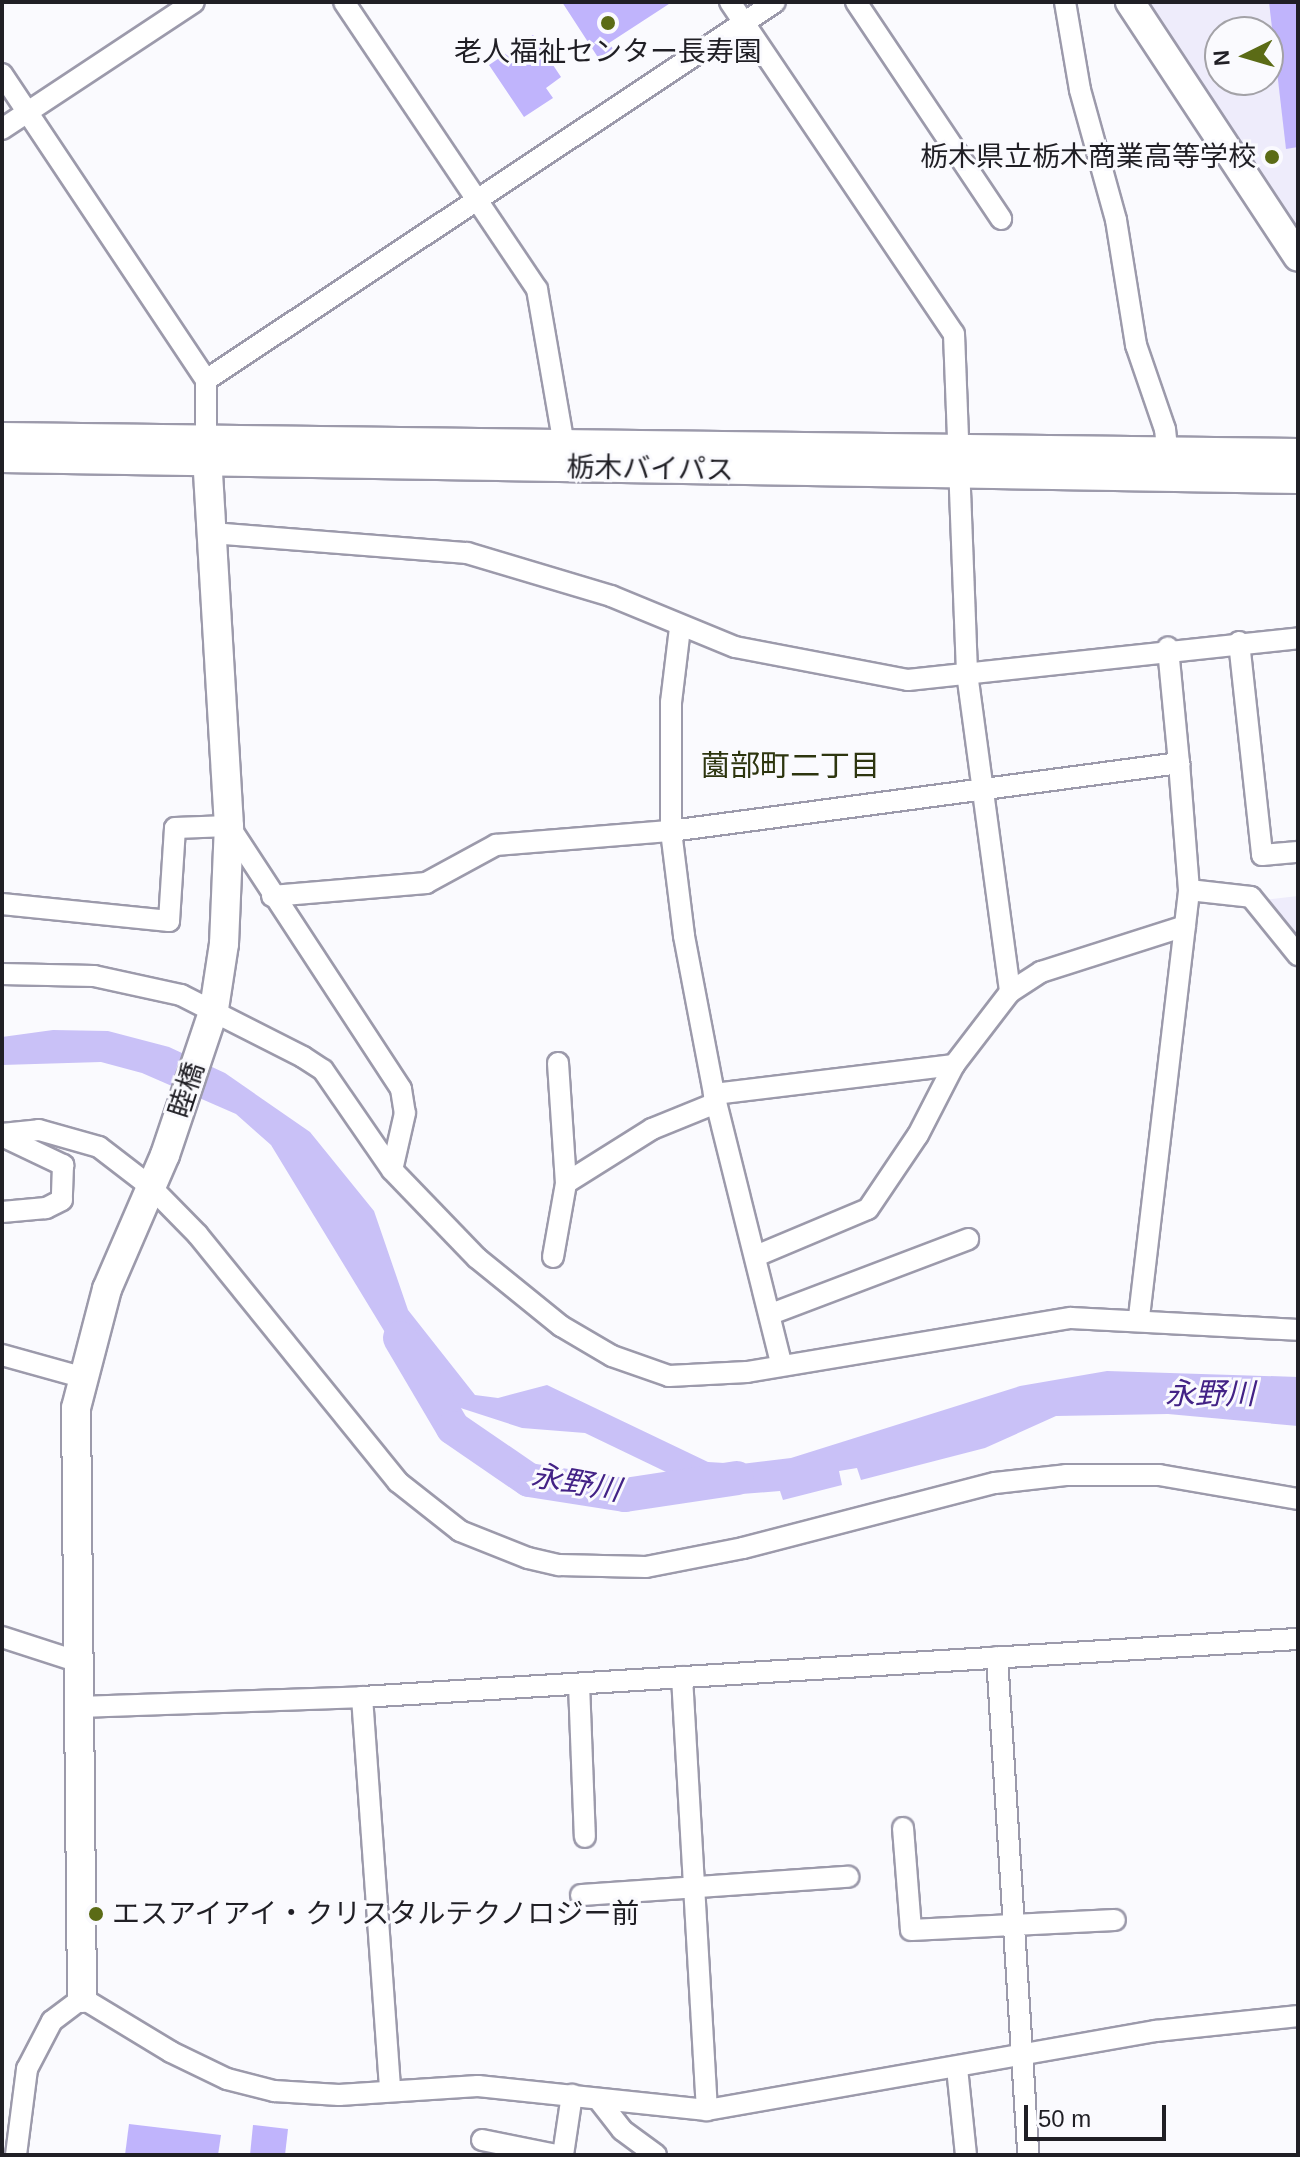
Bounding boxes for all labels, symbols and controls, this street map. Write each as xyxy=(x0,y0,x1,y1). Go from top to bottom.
marker: 老人福祉センター長寿園 xyxy=(599,14,617,32)
north arrow xyxy=(1204,16,1284,96)
place label: 老人福祉センター長寿園 xyxy=(454,35,762,69)
text: N xyxy=(1208,49,1235,67)
place label: 栃木県立栃木商業高等学校 xyxy=(920,140,1256,174)
marker: 栃木県立栃木商業高等学校 xyxy=(1263,148,1281,166)
street label: 栃木バイパス xyxy=(566,451,734,487)
district label: 薗部町二丁目 xyxy=(700,748,880,784)
street label: 睦橋 xyxy=(162,1058,212,1122)
water label: 永野川 xyxy=(1165,1376,1255,1412)
water label: 永野川 xyxy=(529,1457,623,1509)
place label: エスアイアイ・クリスタルテクノロジー前 xyxy=(112,1897,644,1931)
marker: エスアイアイ・クリスタルテクノロジー前 xyxy=(87,1905,105,1923)
scale bar xyxy=(1028,2089,1170,2139)
text: 50 m xyxy=(1038,2105,1091,2132)

